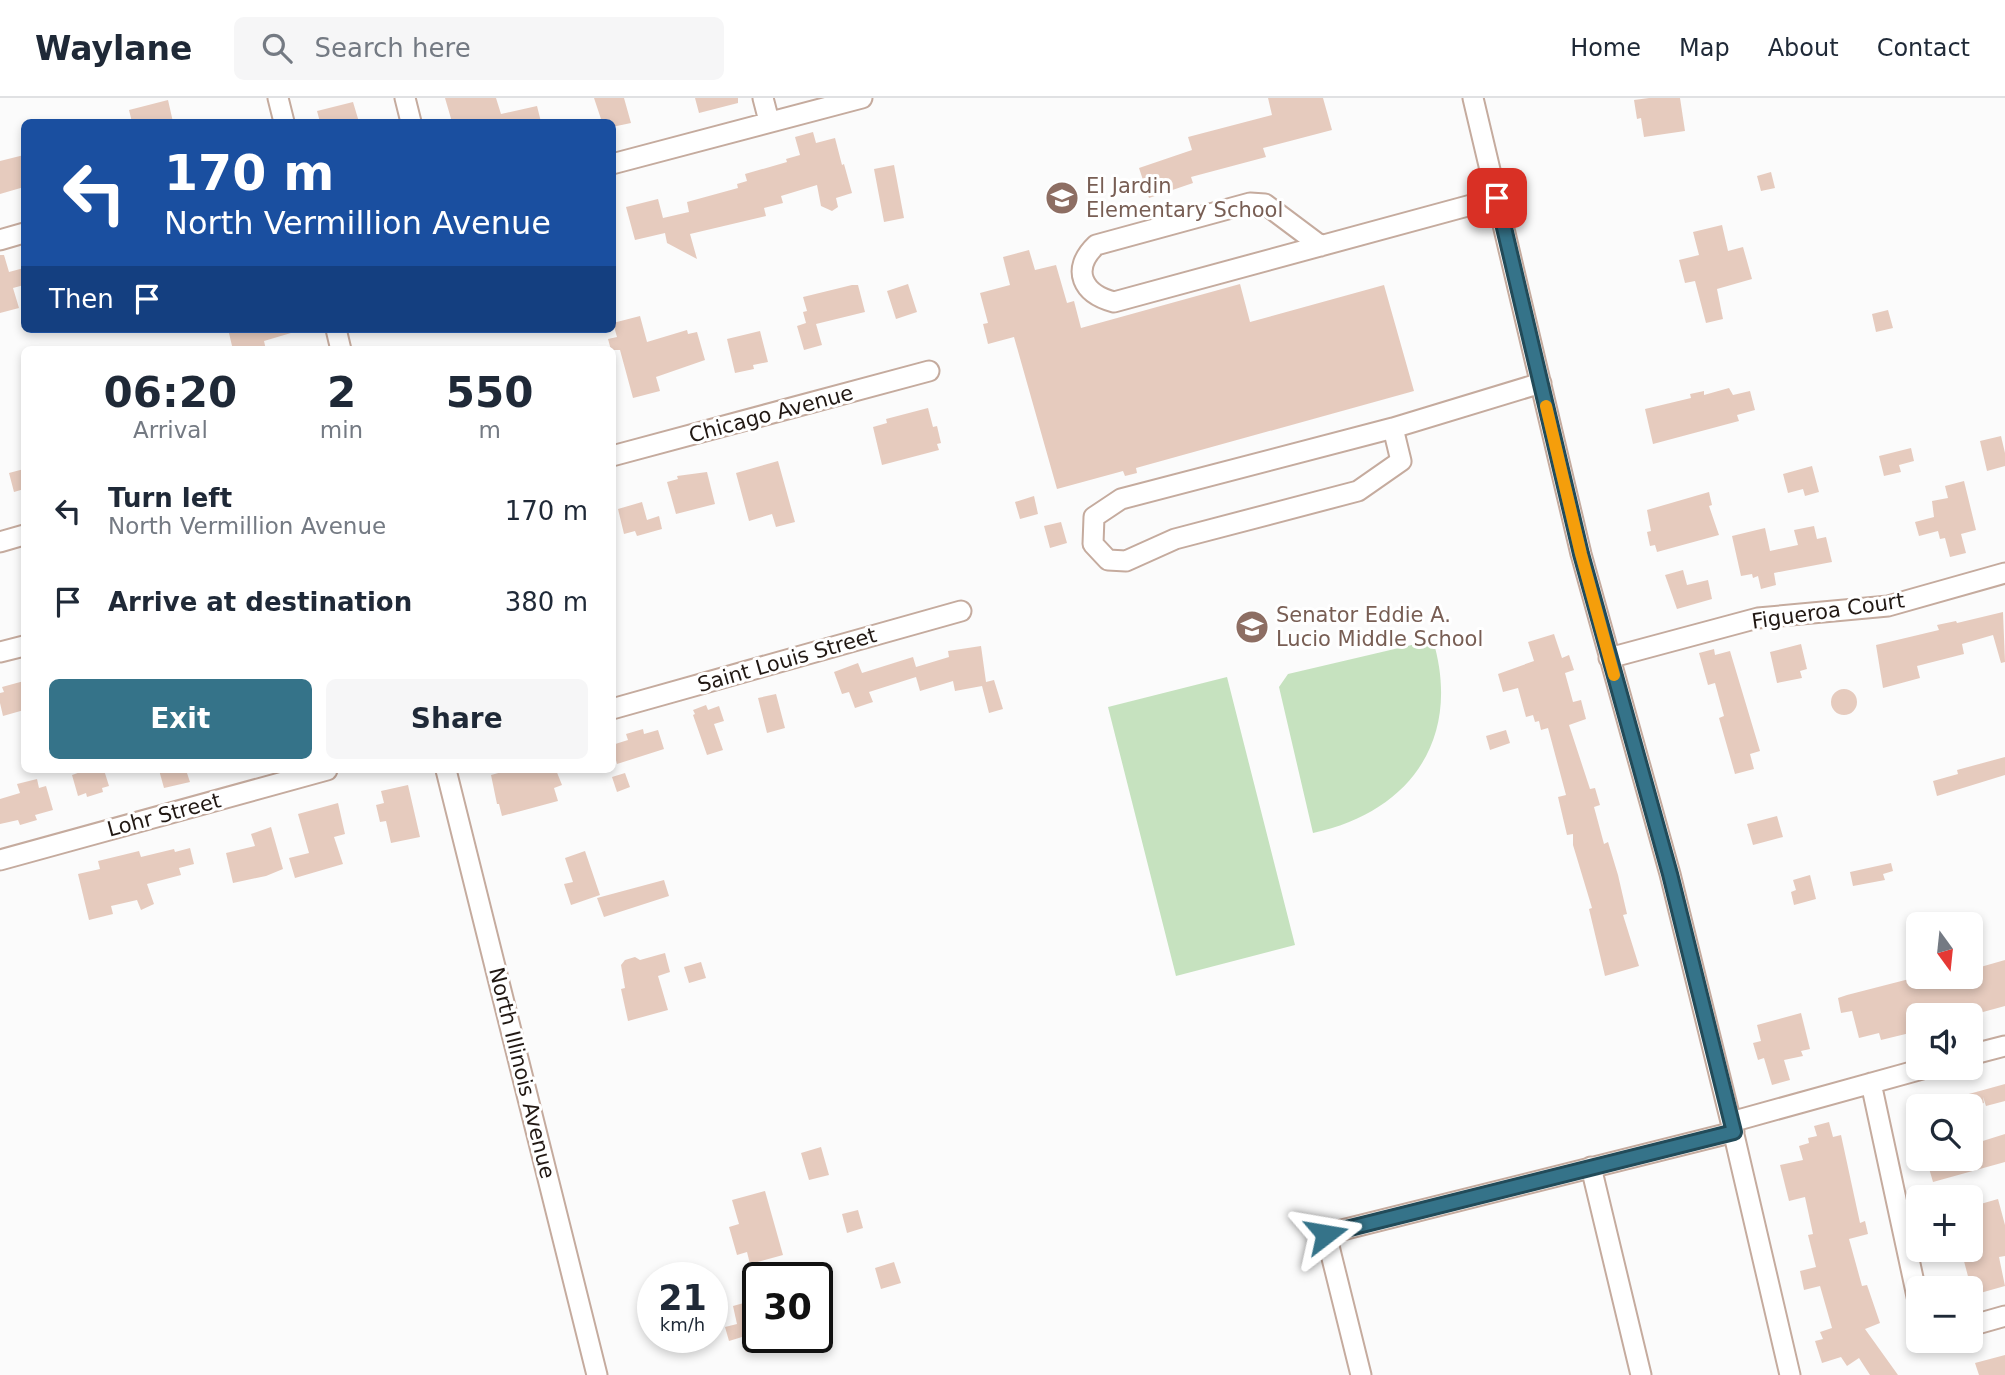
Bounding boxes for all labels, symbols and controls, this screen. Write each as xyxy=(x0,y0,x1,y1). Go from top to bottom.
search box xyxy=(234,17,724,80)
text: Waylane xyxy=(35,29,192,68)
icon: search xyxy=(258,29,296,67)
text: Search here xyxy=(314,33,471,63)
text: Home xyxy=(1570,34,1641,62)
text: Map xyxy=(1679,34,1730,62)
text: About xyxy=(1768,34,1839,62)
text: Contact xyxy=(1877,34,1970,62)
text: 170 m xyxy=(164,145,334,202)
icon: left xyxy=(49,147,140,238)
pin xyxy=(1467,168,1527,228)
place label: El Jardin Elementary School xyxy=(1086,174,1283,222)
school or university icon: El Jardin Elementary School xyxy=(1043,179,1081,217)
icon: arrive xyxy=(1478,179,1516,217)
text: North Vermillion Avenue xyxy=(164,204,551,242)
icon: arrive xyxy=(128,280,166,318)
text: Then xyxy=(49,284,114,314)
text: 06:20 xyxy=(104,368,237,417)
text: 2 xyxy=(327,368,356,417)
text: 550 xyxy=(446,368,533,417)
street label: Chicago Avenue xyxy=(686,381,856,447)
text: Arrival xyxy=(133,417,208,443)
text: min xyxy=(320,417,363,443)
text: m xyxy=(478,417,501,443)
text: Turn left xyxy=(108,483,232,513)
icon: left xyxy=(49,492,87,530)
text: 170 m xyxy=(505,496,588,526)
text: North Vermillion Avenue xyxy=(108,513,386,539)
icon: arrive xyxy=(49,583,87,621)
text: Arrive at destination xyxy=(108,587,412,617)
text: 380 m xyxy=(505,587,588,617)
street label: Figueroa Court xyxy=(1750,588,1906,634)
place label: Senator Eddie A. Lucio Middle School xyxy=(1276,603,1483,651)
school or university icon: Senator Eddie A. Lucio Middle School xyxy=(1233,608,1271,646)
street label: Saint Louis Street xyxy=(695,623,879,697)
button: Exit xyxy=(49,679,312,759)
button: Share xyxy=(326,679,588,759)
street label: Lohr Street xyxy=(105,788,223,842)
north arrow xyxy=(1906,912,1983,989)
map controls xyxy=(1906,912,1983,1353)
street label: North Illinois Avenue xyxy=(484,965,560,1181)
button: sound xyxy=(1906,1003,1983,1080)
button: search xyxy=(1906,1094,1983,1171)
button: + xyxy=(1906,1185,1983,1262)
position arrow xyxy=(1289,1197,1363,1271)
speed limit sign: 30 xyxy=(742,1262,833,1353)
button: − xyxy=(1906,1276,1983,1353)
text: 21 xyxy=(658,1278,707,1318)
text: km/h xyxy=(660,1314,705,1335)

